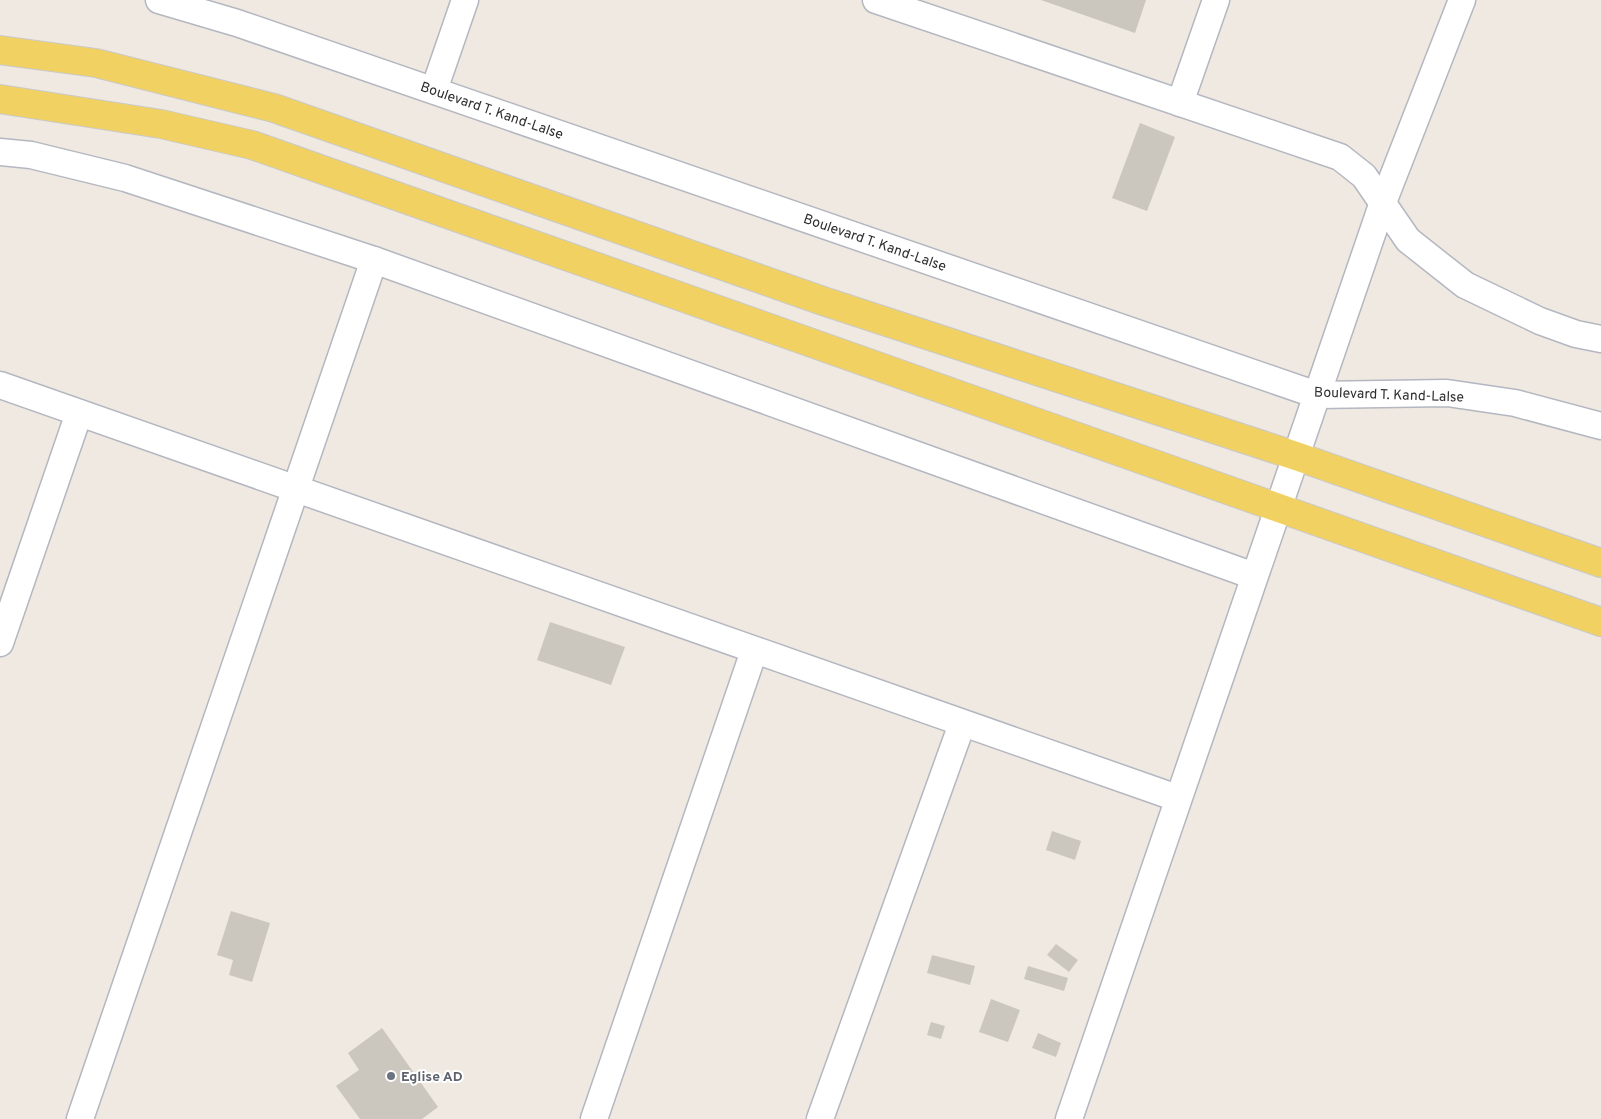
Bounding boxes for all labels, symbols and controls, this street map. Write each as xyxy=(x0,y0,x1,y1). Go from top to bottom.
street label: Boulevard T. Kand-Lalse xyxy=(418,79,565,144)
street label: Boulevard T. Kand-Lalse xyxy=(801,211,948,276)
street label: Boulevard T. Kand-Lalse xyxy=(1314,384,1464,407)
place label: Eglise AD xyxy=(401,1069,463,1086)
marker: Eglise AD xyxy=(385,1070,397,1082)

